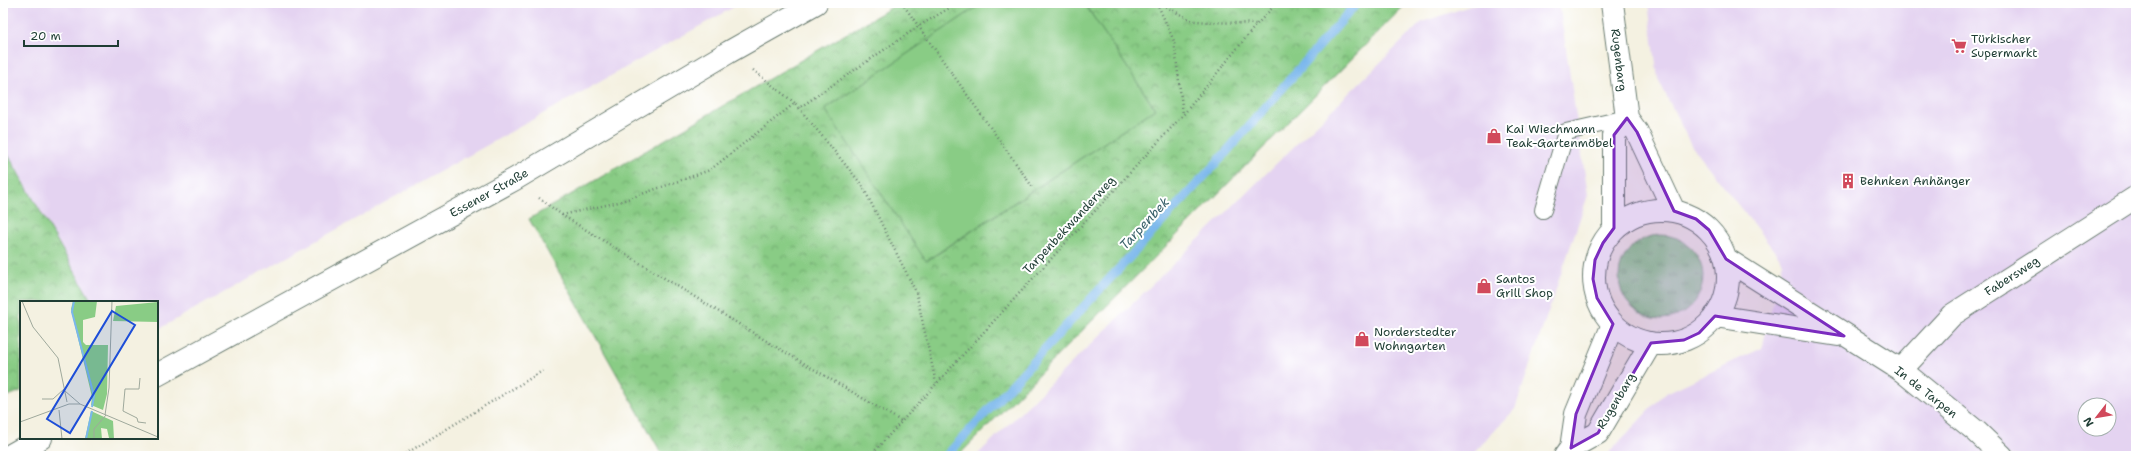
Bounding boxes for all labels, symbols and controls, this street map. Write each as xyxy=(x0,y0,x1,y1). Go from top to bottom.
scale bar xyxy=(24,22,118,48)
text: 20 m xyxy=(30,28,61,44)
street label: Rugenbarg xyxy=(1607,28,1631,92)
place label: Türkischer Supermarkt xyxy=(1971,31,2038,61)
supermarket icon: Türkischer Supermarkt xyxy=(1950,37,1968,55)
place label: Kai Wiechmann Teak-Gartenmöbel xyxy=(1506,121,1613,151)
shop icon: Kai Wiechmann Teak-Gartenmöbel xyxy=(1485,127,1503,145)
street label: Essener Straße xyxy=(447,165,531,221)
street label: Tarpenbekwanderweg xyxy=(1019,172,1119,278)
building icon: Behnken Anhänger xyxy=(1839,172,1857,190)
place label: Behnken Anhänger xyxy=(1860,173,1971,189)
water label: Tarpenbek xyxy=(1116,193,1173,253)
street label: Fabersweg xyxy=(1982,252,2042,300)
place label: Santos Grill Shop xyxy=(1496,271,1553,301)
shop icon: Santos Grill Shop xyxy=(1475,277,1493,295)
inset map xyxy=(20,301,158,439)
place label: Norderstedter Wohngarten xyxy=(1374,324,1457,354)
shop icon: Norderstedter Wohngarten xyxy=(1353,330,1371,348)
street label: In de Tarpen xyxy=(1891,362,1961,422)
street label: Rugenbarg xyxy=(1593,370,1639,432)
north arrow xyxy=(2077,397,2117,437)
text: N xyxy=(2080,414,2098,429)

